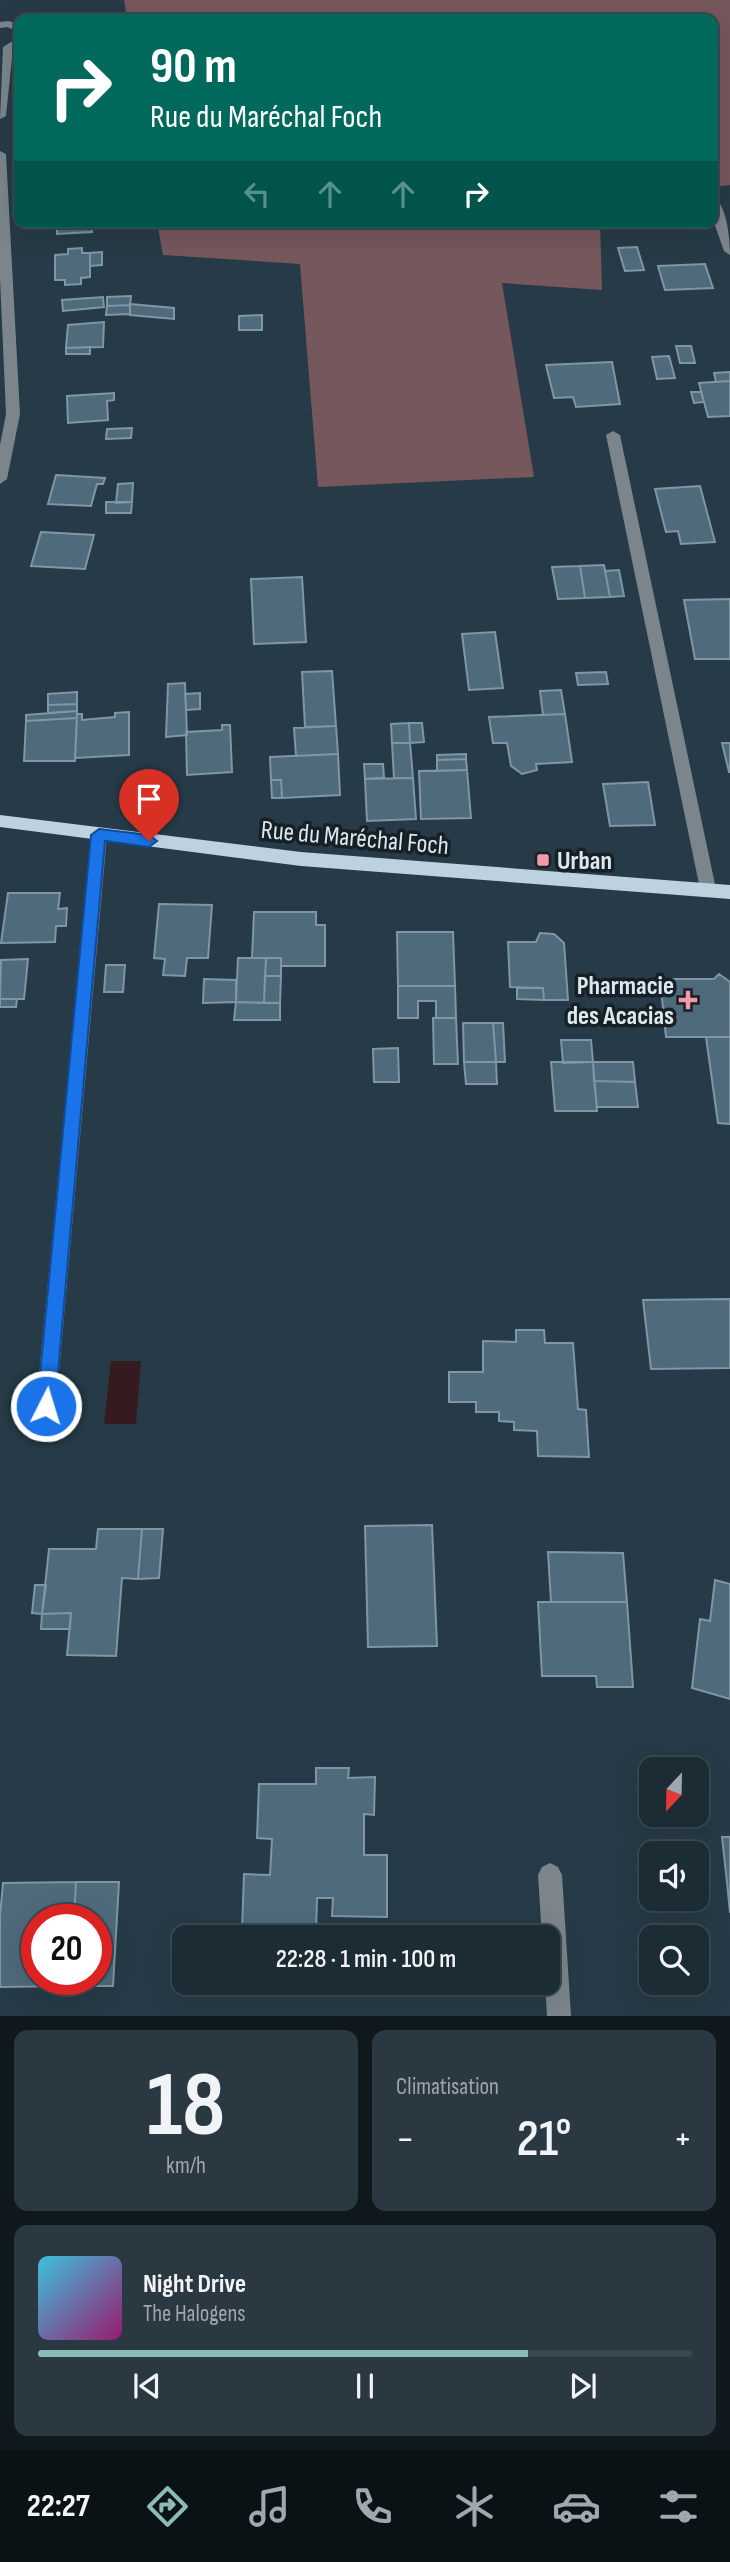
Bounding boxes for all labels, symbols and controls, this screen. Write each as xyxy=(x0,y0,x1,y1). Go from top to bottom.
text: 90 m xyxy=(150,38,237,97)
icon: right xyxy=(35,42,126,133)
text: Rue du Maréchal Foch xyxy=(150,98,382,137)
icon: left xyxy=(238,175,276,213)
icon: ahead xyxy=(311,175,349,213)
icon: ahead xyxy=(384,175,422,213)
icon: right xyxy=(457,175,495,213)
pin xyxy=(119,769,179,841)
icon: arrive xyxy=(130,780,168,818)
street label: Rue du Maréchal Foch xyxy=(260,815,450,862)
place label: Urban xyxy=(557,846,612,877)
marker: Urban xyxy=(535,852,551,868)
place label: Pharmacie des Acacias xyxy=(567,971,674,1032)
marker: Pharmacie des Acacias xyxy=(680,992,696,1008)
position arrow xyxy=(9,1369,83,1443)
north arrow xyxy=(639,1757,709,1827)
map controls xyxy=(639,1757,709,1995)
button: sound xyxy=(639,1841,709,1911)
speed limit sign: 20 xyxy=(21,1904,112,1995)
button: search xyxy=(639,1925,709,1995)
text: 22:28 · 1 min · 100 m xyxy=(276,1944,456,1975)
text: 18 xyxy=(147,2052,225,2161)
text: Climatisation xyxy=(396,2073,499,2101)
text: 21° xyxy=(517,2108,571,2171)
text: − xyxy=(396,2117,415,2162)
text: + xyxy=(673,2117,692,2162)
text: km/h xyxy=(166,2152,206,2180)
text: Night Drive xyxy=(143,2269,246,2300)
text: The Halogens xyxy=(143,2300,246,2328)
icon: previous xyxy=(128,2367,166,2405)
icon: pause xyxy=(346,2367,384,2405)
icon: next xyxy=(564,2367,602,2405)
icon: directions xyxy=(143,2482,192,2531)
icon: music xyxy=(245,2482,294,2531)
icon: phone xyxy=(348,2482,397,2531)
icon: climate xyxy=(450,2482,499,2531)
icon: car xyxy=(552,2482,601,2531)
icon: filters xyxy=(654,2482,703,2531)
text: 22:27 xyxy=(27,2487,90,2526)

